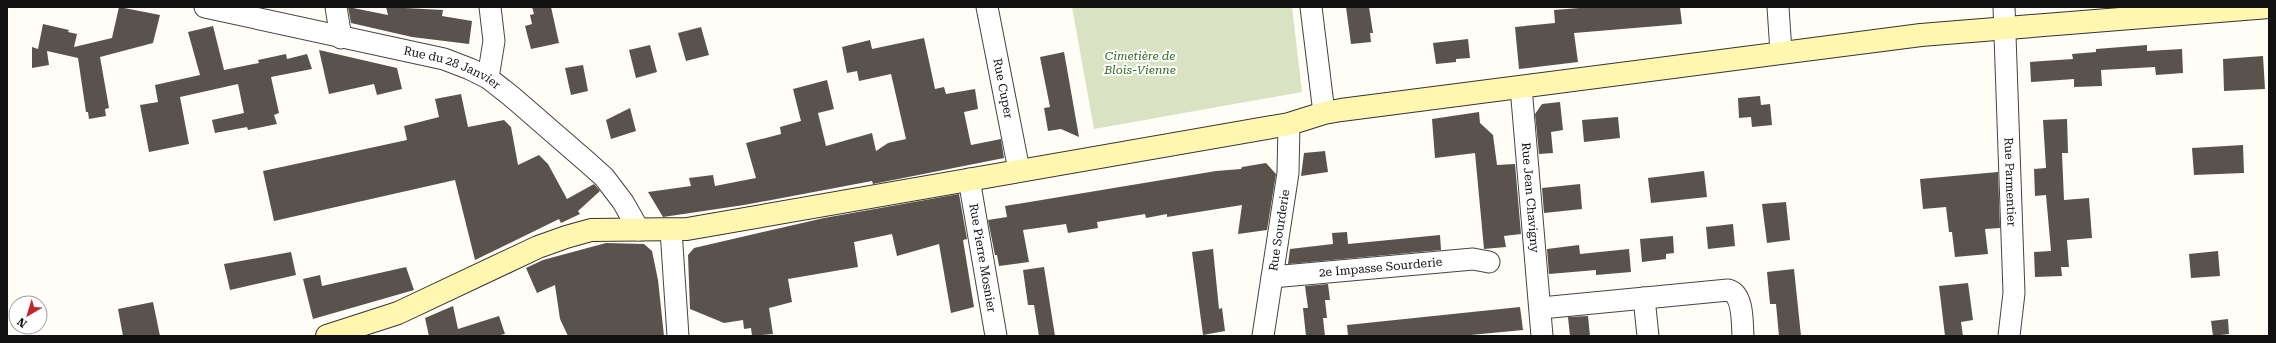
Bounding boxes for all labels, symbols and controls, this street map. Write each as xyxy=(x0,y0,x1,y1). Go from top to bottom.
street label: Rue du 28 Janvier xyxy=(402,43,503,92)
park label: Cimetière de Blois-Vienne xyxy=(1103,49,1176,77)
street label: Rue Cuper xyxy=(990,57,1016,120)
street label: Rue Parmentier xyxy=(2002,137,2019,227)
street label: Rue Jean Chavigny xyxy=(1519,142,1542,254)
street label: Rue Sourderie xyxy=(1266,188,1292,272)
street label: Rue Pierre Mosnier xyxy=(966,202,999,313)
street label: 2e Impasse Sourderie xyxy=(1318,255,1443,280)
north arrow xyxy=(8,295,48,335)
text: N xyxy=(14,314,29,330)

